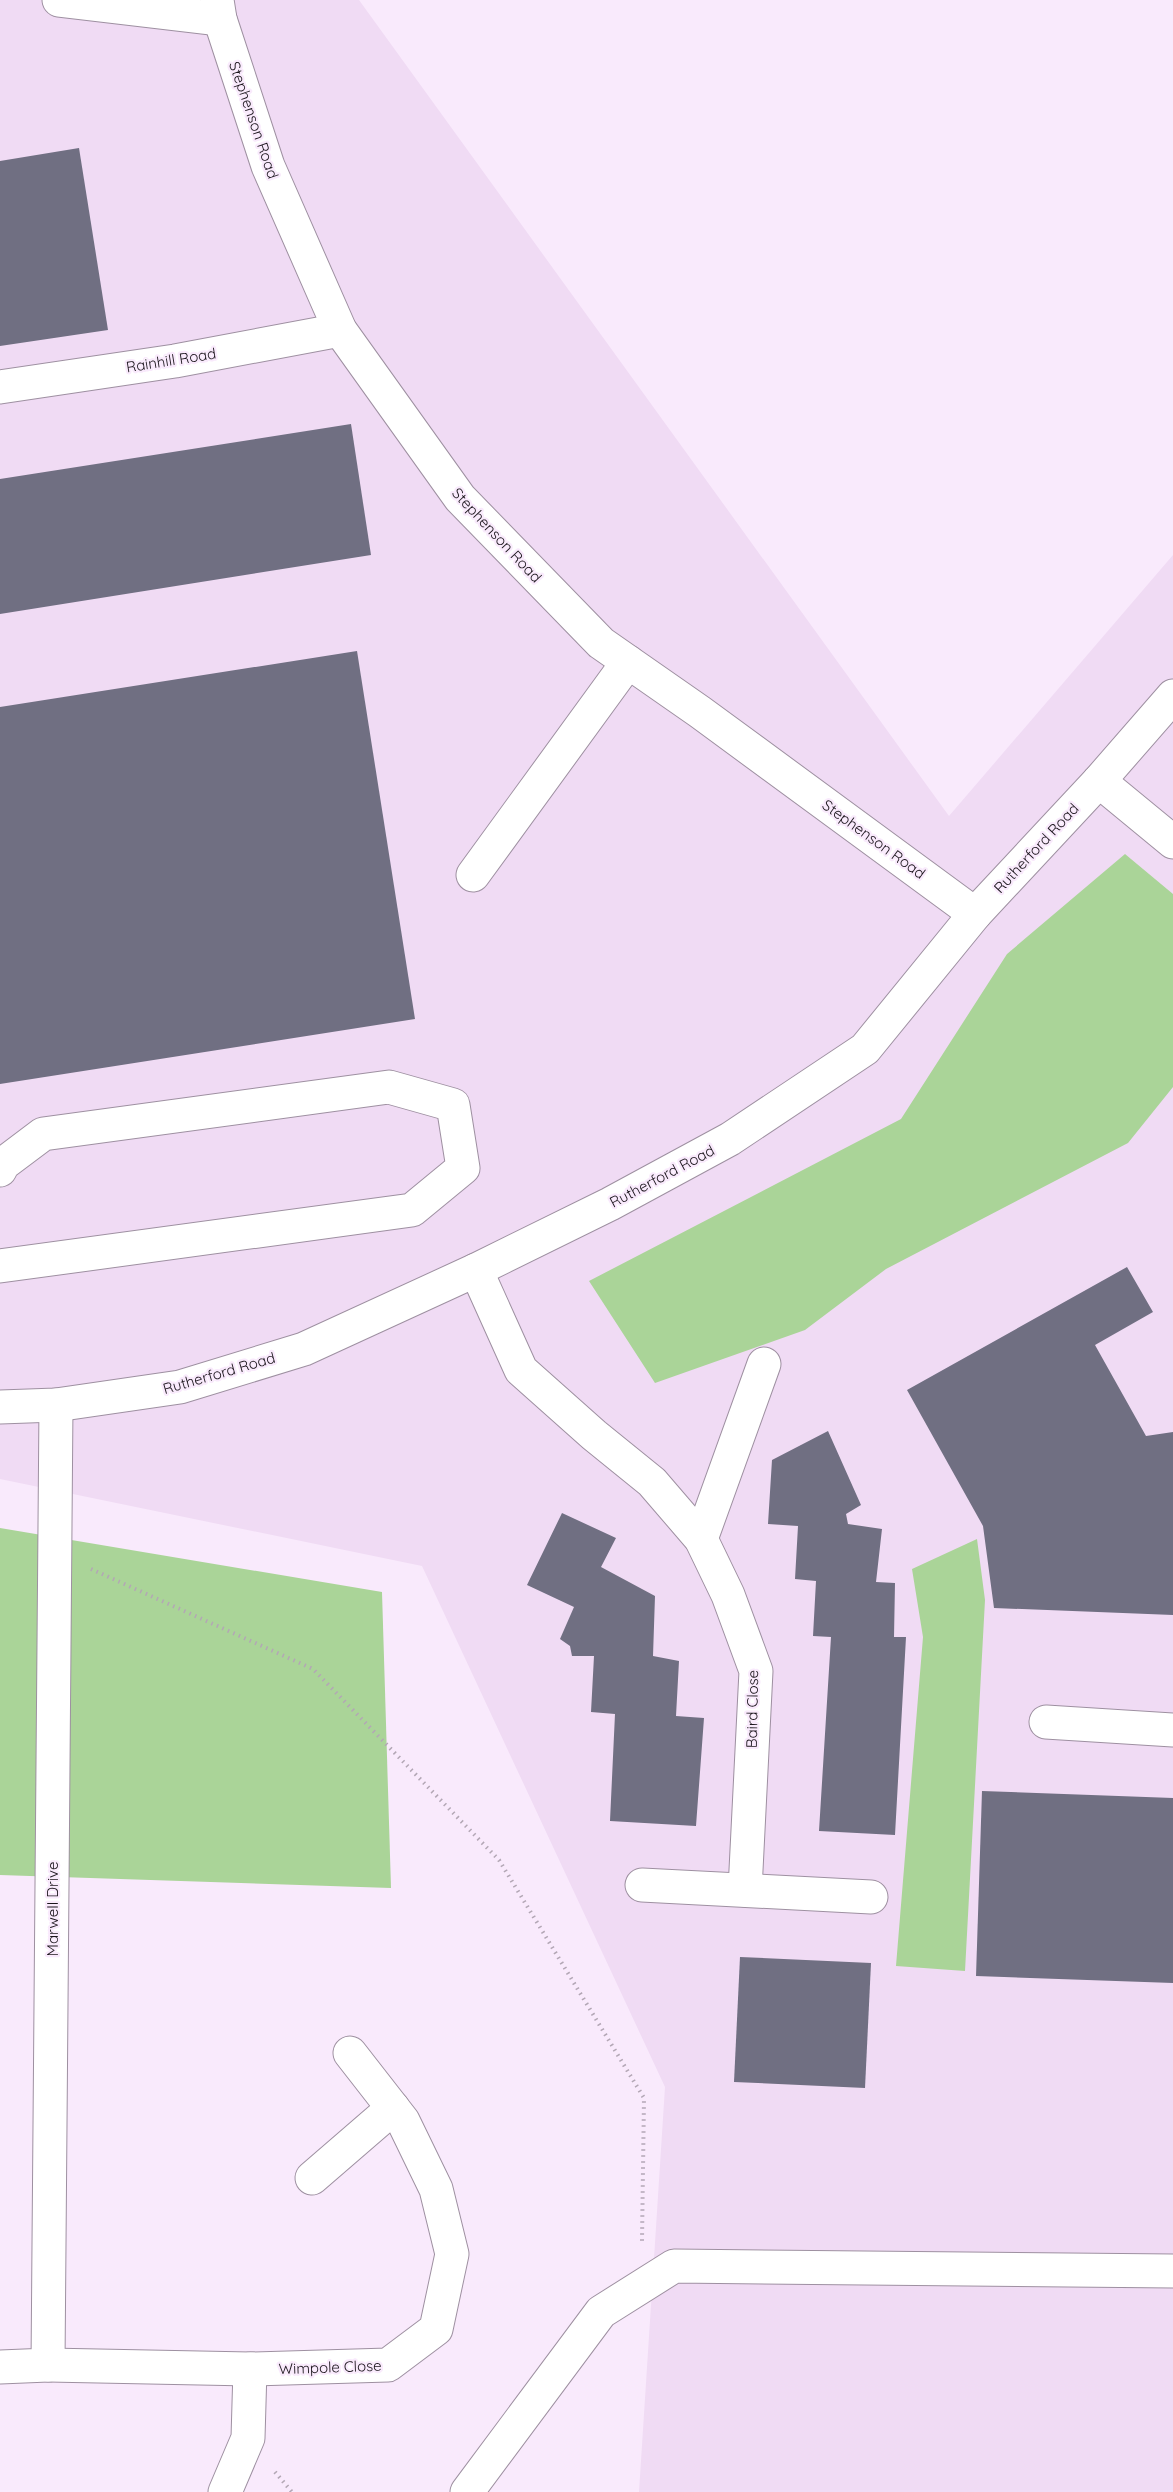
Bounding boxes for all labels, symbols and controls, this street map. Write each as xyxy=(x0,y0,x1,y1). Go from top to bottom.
street label: Stephenson Road xyxy=(225,59,283,181)
street label: Rainhill Road xyxy=(125,343,217,377)
street label: Stephenson Road xyxy=(448,484,546,586)
street label: Stephenson Road xyxy=(819,795,929,883)
street label: Rutherford Road xyxy=(989,799,1083,897)
street label: Rutherford Road xyxy=(606,1140,718,1212)
street label: Rutherford Road xyxy=(161,1348,277,1398)
street label: Baird Close xyxy=(742,1670,762,1748)
street label: Marwell Drive xyxy=(43,1862,62,1956)
street label: Wimpole Close xyxy=(278,2356,382,2378)

